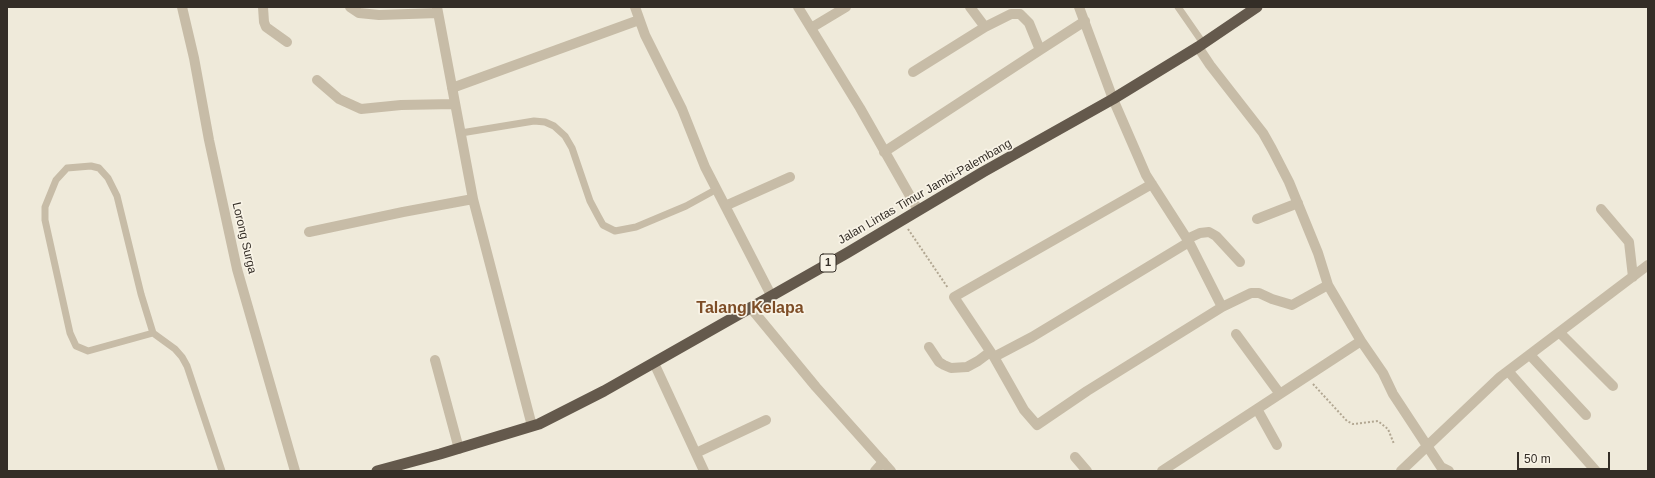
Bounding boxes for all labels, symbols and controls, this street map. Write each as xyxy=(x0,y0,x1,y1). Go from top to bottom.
street label: Jalan Lintas Timur Jambi-Palembang xyxy=(836,136,1014,248)
street label: Lorong Surga xyxy=(229,201,259,275)
road number: 1 xyxy=(820,254,836,272)
district label: Talang Kelapa xyxy=(696,299,804,319)
scale bar xyxy=(1519,444,1612,470)
text: 50 m xyxy=(1524,452,1551,466)

